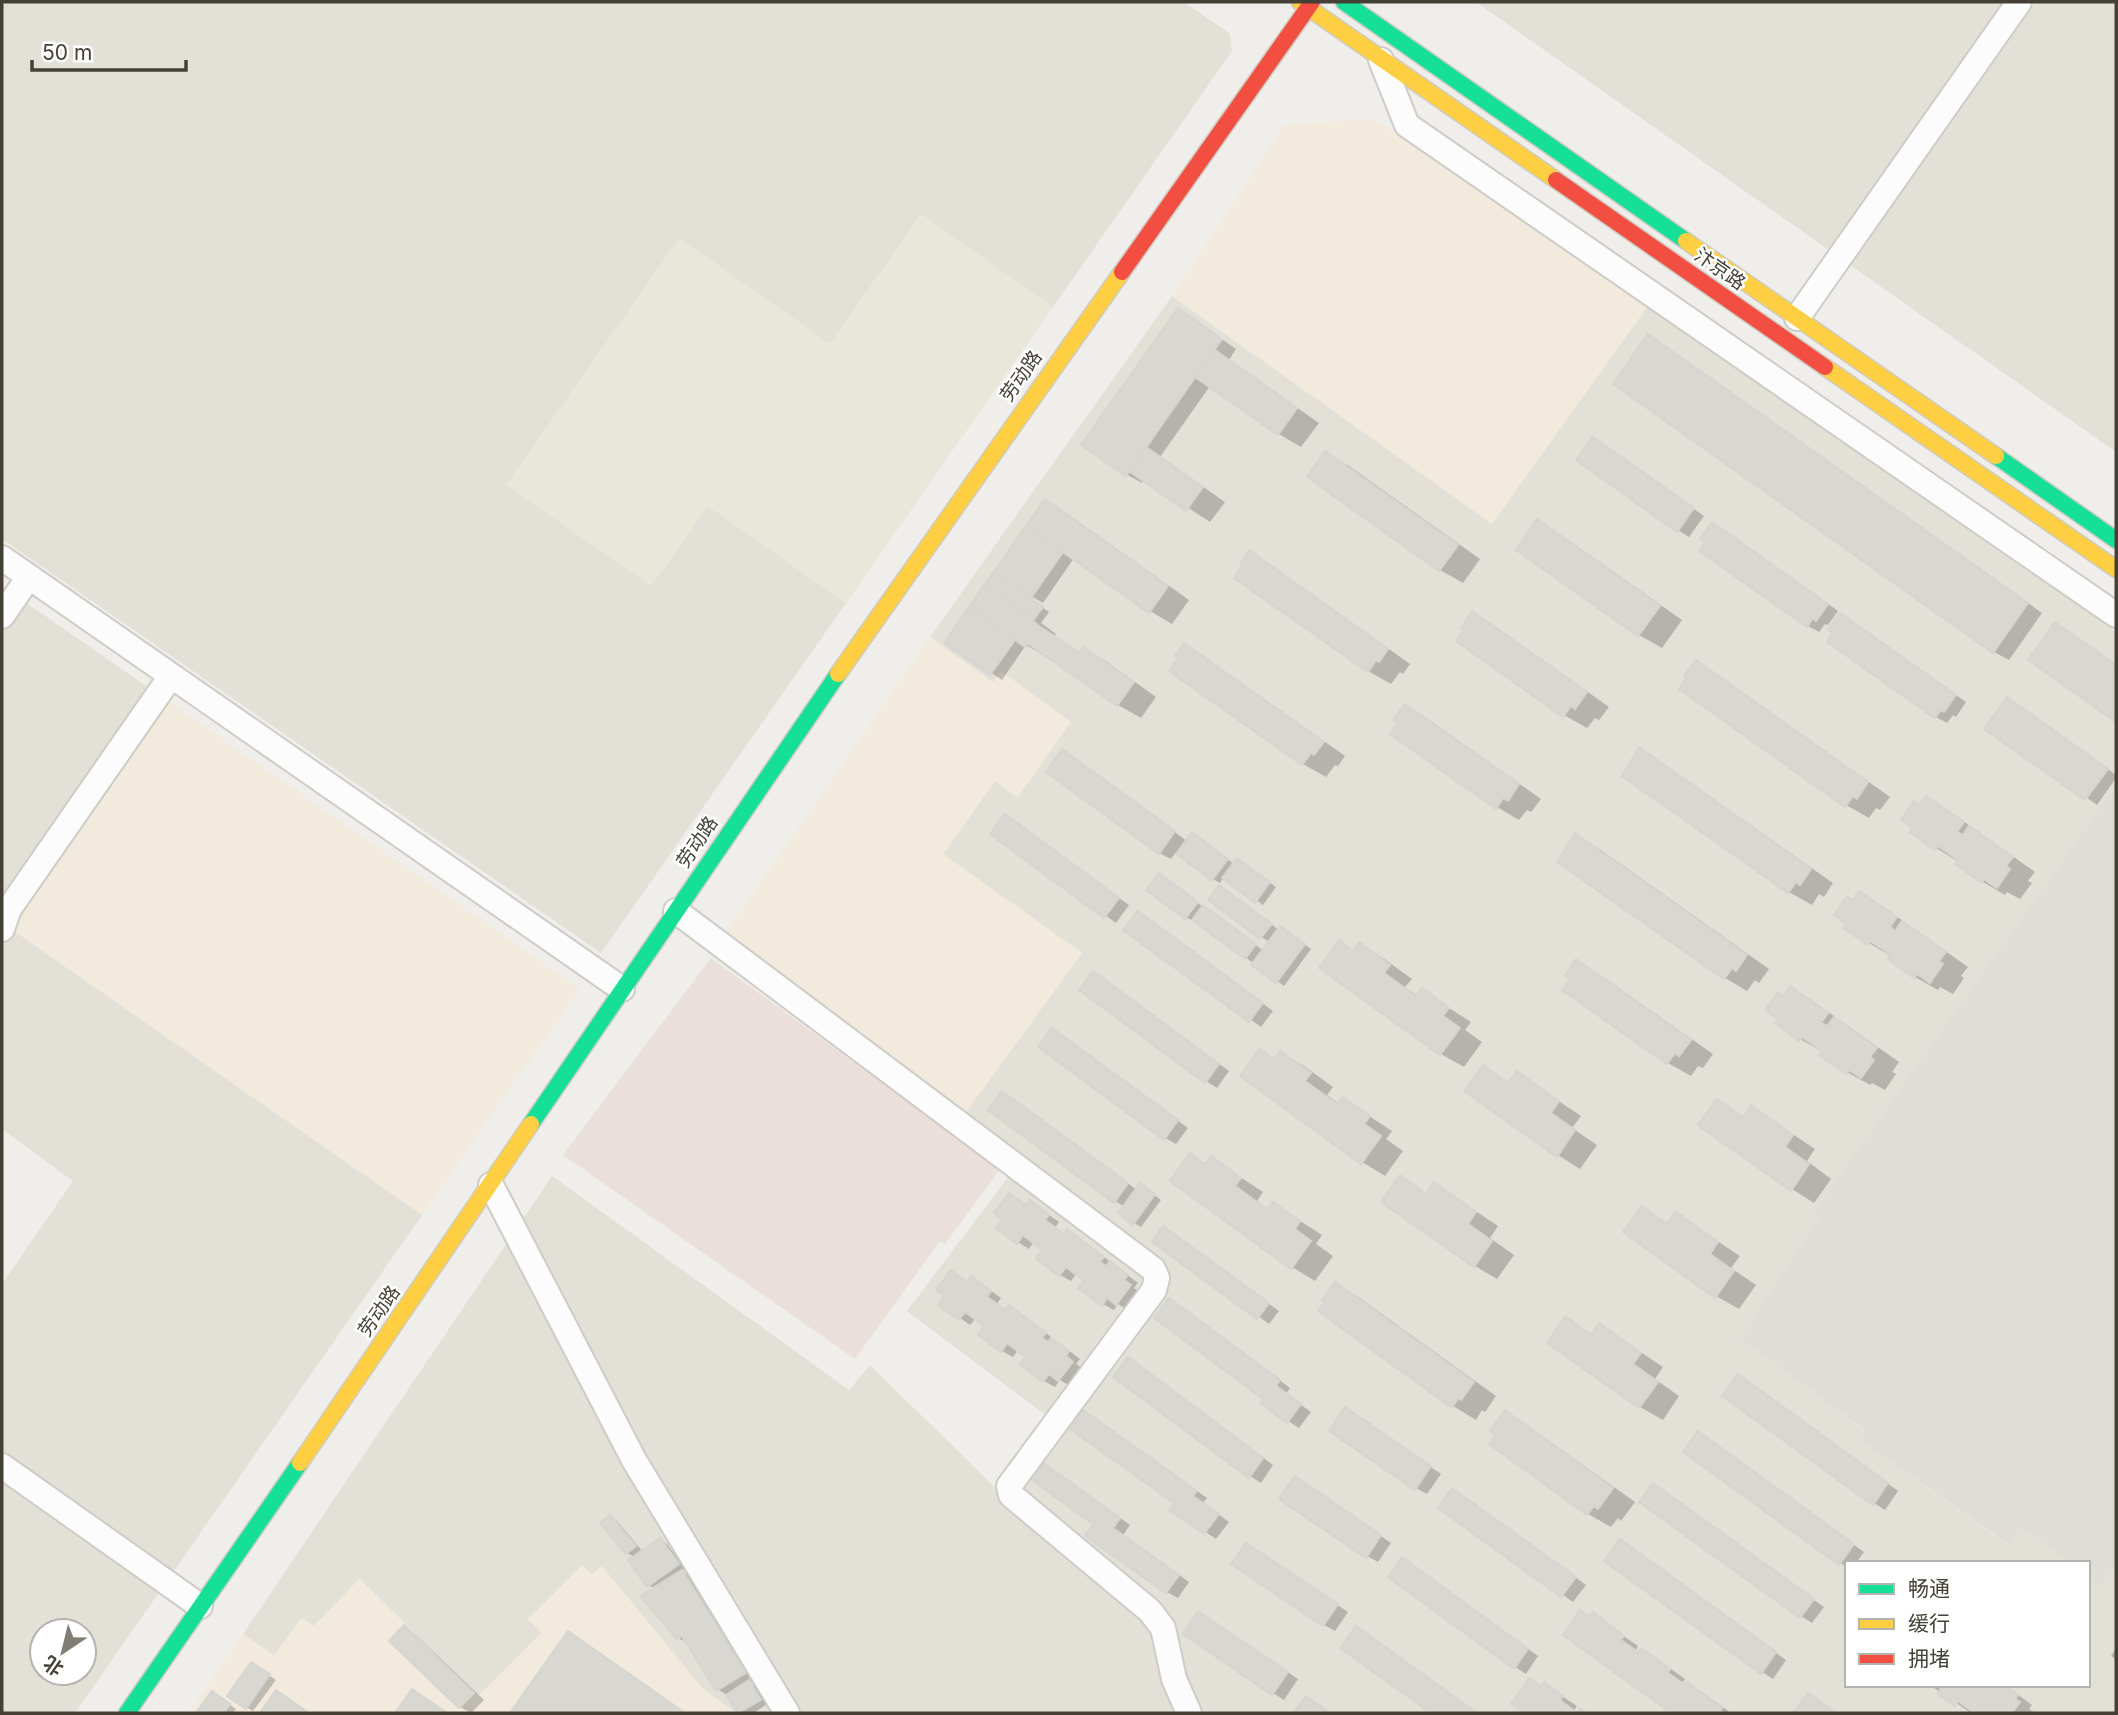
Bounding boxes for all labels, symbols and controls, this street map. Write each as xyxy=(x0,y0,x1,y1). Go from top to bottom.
scale bar xyxy=(32,28,186,72)
text: 50 m xyxy=(42,40,92,65)
street label: 汴京路 xyxy=(1690,243,1750,295)
street label: 劳动路 xyxy=(995,346,1047,406)
street label: 劳动路 xyxy=(672,812,722,872)
street label: 劳动路 xyxy=(353,1281,405,1341)
legend xyxy=(1845,1561,2090,1687)
text: 畅通 xyxy=(1908,1576,1950,1601)
text: 缓行 xyxy=(1908,1611,1950,1636)
north arrow xyxy=(28,1617,98,1687)
text: 拥堵 xyxy=(1908,1646,1950,1671)
text: 北 xyxy=(39,1651,68,1680)

